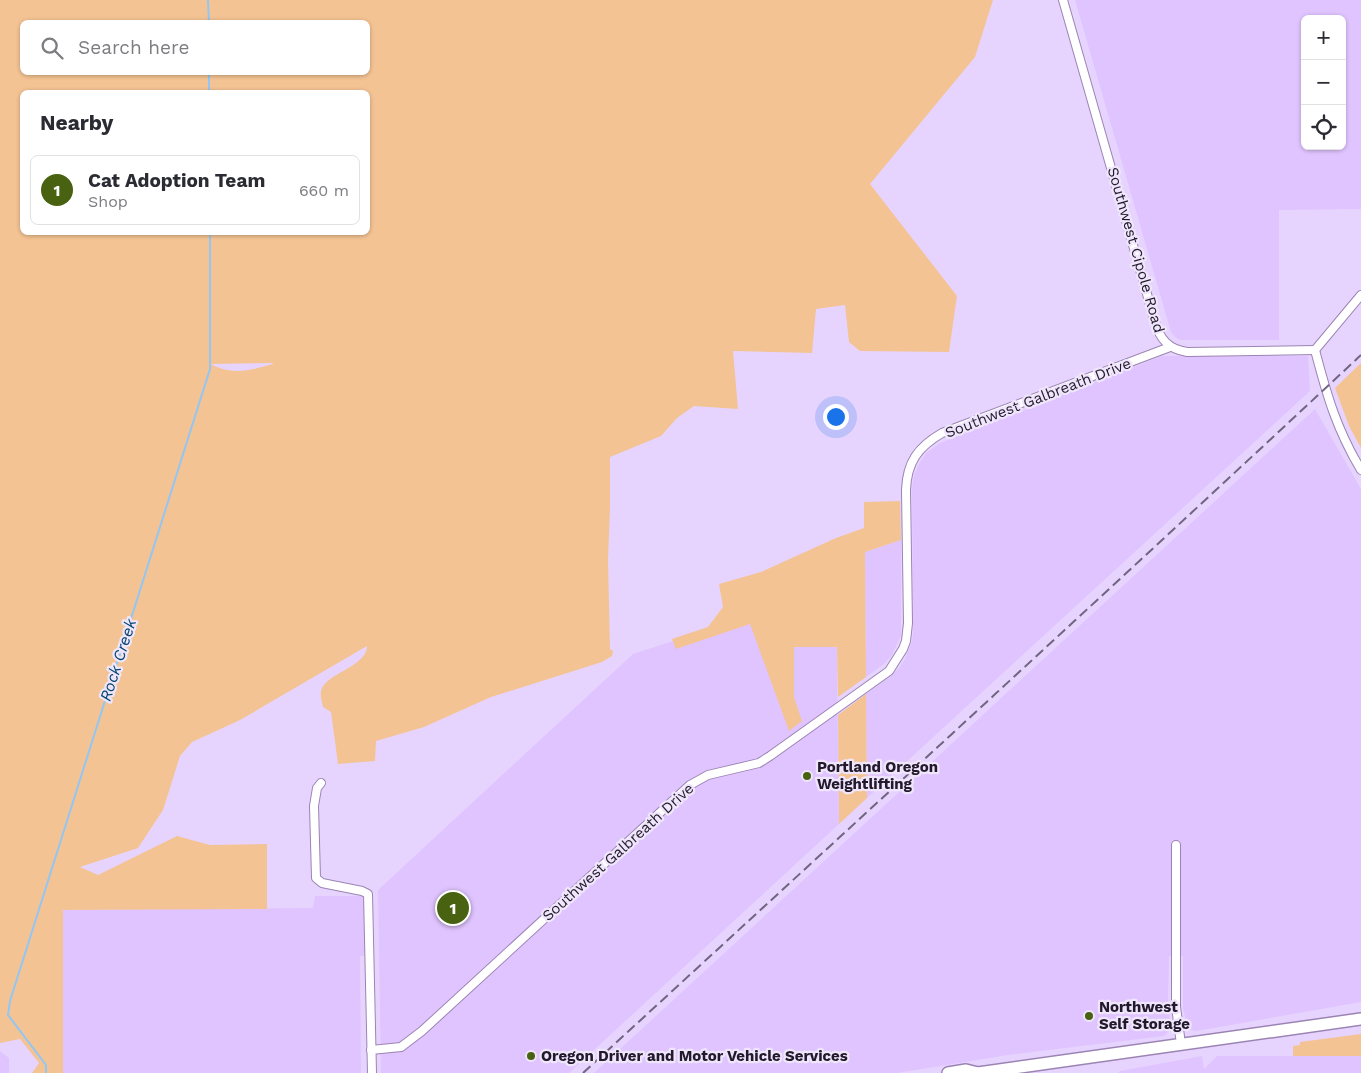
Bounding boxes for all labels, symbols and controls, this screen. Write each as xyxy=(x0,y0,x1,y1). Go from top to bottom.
map controls xyxy=(1301,15,1346,150)
button: + xyxy=(1301,15,1346,60)
search box xyxy=(20,20,370,75)
icon: search xyxy=(38,34,66,62)
text: Search here xyxy=(78,36,189,59)
button: − xyxy=(1301,60,1346,105)
button: locate xyxy=(1301,105,1346,150)
text: Nearby xyxy=(40,110,113,135)
street label: Southwest Cipole Road xyxy=(1104,165,1168,335)
text: Cat Adoption Team xyxy=(88,169,265,192)
text: 1 xyxy=(54,181,60,200)
text: 660 m xyxy=(299,181,349,200)
text: Shop xyxy=(88,192,128,211)
street label: Southwest Galbreath Drive xyxy=(943,354,1133,442)
your location xyxy=(823,404,849,430)
water label: Rock Creek xyxy=(96,615,141,704)
place label: Portland Oregon Weightlifting xyxy=(817,758,938,793)
marker: Portland Oregon Weightlifting xyxy=(801,770,813,782)
street label: Southwest Galbreath Drive xyxy=(539,779,697,925)
pin: 1 xyxy=(437,889,469,927)
place label: Northwest Self Storage xyxy=(1099,998,1190,1033)
marker: Northwest Self Storage xyxy=(1083,1010,1095,1022)
place label: Oregon Driver and Motor Vehicle Services xyxy=(541,1047,848,1065)
marker: Oregon Driver and Motor Vehicle Services xyxy=(525,1050,537,1062)

